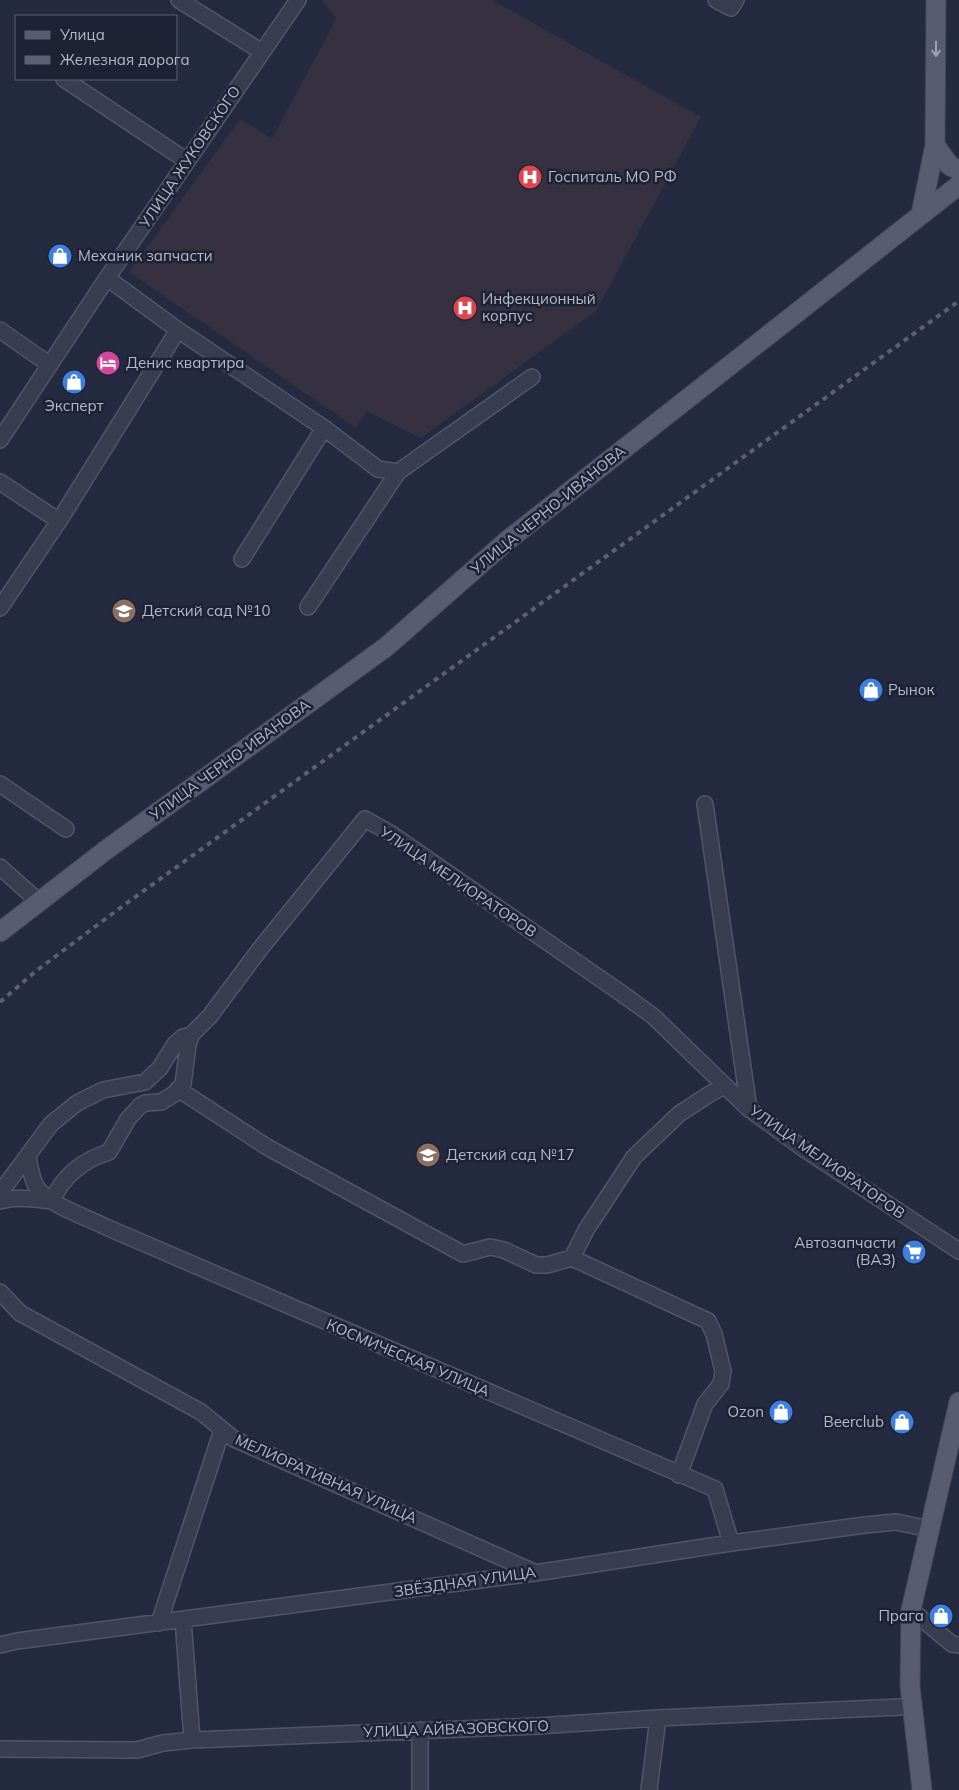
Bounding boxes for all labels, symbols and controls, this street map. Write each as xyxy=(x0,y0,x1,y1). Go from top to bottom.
legend xyxy=(15,15,178,80)
text: Улица xyxy=(59,25,105,44)
one-way arrow xyxy=(931,40,941,56)
text: Железная дорога xyxy=(60,50,190,69)
street label: УЛИЦА ЖУКОВСКОГО xyxy=(134,82,244,232)
hospital icon: Госпиталь МО РФ xyxy=(517,164,543,190)
place label: Госпиталь МО РФ xyxy=(548,167,677,186)
shop icon: Механик запчасти xyxy=(47,243,73,269)
place label: Механик запчасти xyxy=(78,246,213,265)
place label: Инфекционный корпус xyxy=(482,289,596,325)
hospital icon: Инфекционный корпус xyxy=(452,295,478,321)
hotel icon: Денис квартира xyxy=(95,350,121,376)
place label: Денис квартира xyxy=(126,353,245,372)
shop icon: Эксперт xyxy=(61,369,87,395)
place label: Эксперт xyxy=(44,396,104,415)
street label: УЛИЦА ЧЕРНО-ИВАНОВА xyxy=(465,441,629,579)
school or university icon: Детский сад №10 xyxy=(111,598,137,624)
place label: Детский сад №10 xyxy=(142,601,271,620)
shop icon: Рынок xyxy=(858,677,884,703)
place label: Рынок xyxy=(888,680,935,699)
street label: УЛИЦА ЧЕРНО-ИВАНОВА xyxy=(145,695,314,825)
street label: УЛИЦА МЕЛИОРАТОРОВ xyxy=(375,821,540,941)
street label: УЛИЦА МЕЛИОРАТОРОВ xyxy=(745,1100,909,1223)
school or university icon: Детский сад №17 xyxy=(415,1142,441,1168)
place label: Детский сад №17 xyxy=(446,1145,575,1164)
place label: Автозапчасти (ВАЗ) xyxy=(794,1233,896,1269)
supermarket icon: Автозапчасти (ВАЗ) xyxy=(901,1239,927,1265)
street label: КОСМИЧЕСКАЯ УЛИЦА xyxy=(324,1314,493,1401)
shop icon: Ozon xyxy=(768,1399,794,1425)
place label: Ozon xyxy=(727,1402,764,1421)
shop icon: Beerclub xyxy=(889,1409,915,1435)
place label: Beerclub xyxy=(823,1412,884,1431)
street label: МЕЛИОРАТИВНАЯ УЛИЦА xyxy=(232,1430,420,1527)
street label: ЗВЁЗДНАЯ УЛИЦА xyxy=(393,1562,537,1601)
shop icon: Прага xyxy=(928,1603,954,1629)
place label: Прага xyxy=(878,1606,924,1625)
street label: УЛИЦА АЙВАЗОВСКОГО xyxy=(362,1716,549,1741)

